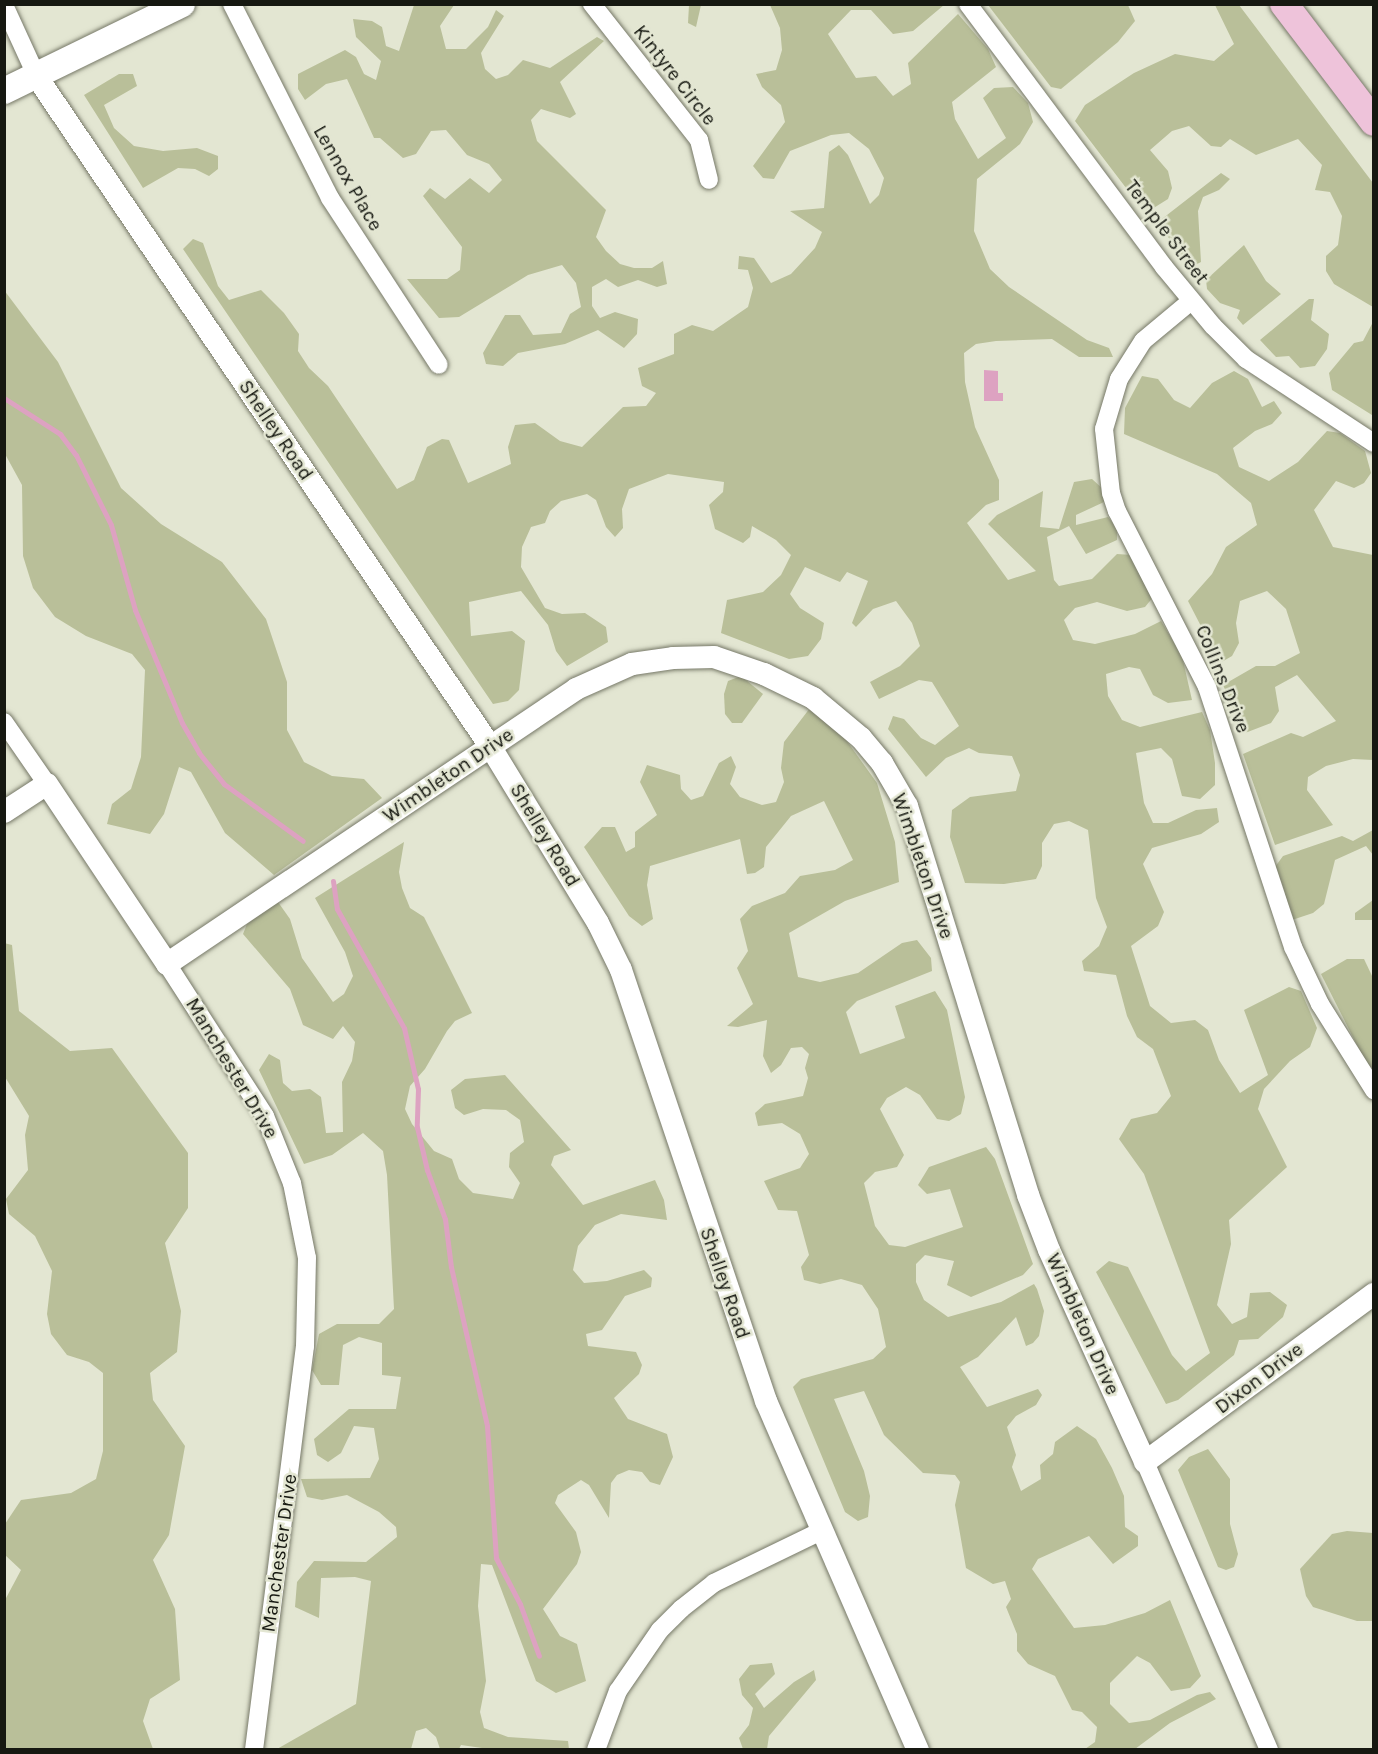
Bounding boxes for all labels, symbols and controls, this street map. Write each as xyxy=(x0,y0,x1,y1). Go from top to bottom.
street label: Kintyre Circle xyxy=(628,20,722,130)
street label: Lennox Place xyxy=(308,121,388,235)
street label: Temple Street xyxy=(1120,175,1214,289)
street label: Shelley Road xyxy=(234,375,318,485)
street label: Collins Drive xyxy=(1190,621,1256,737)
street label: Wimbleton Drive xyxy=(378,722,518,828)
street label: Shelley Road xyxy=(505,779,585,891)
street label: Wimbleton Drive xyxy=(887,790,959,942)
street label: Manchester Drive xyxy=(181,993,283,1143)
street label: Shelley Road xyxy=(695,1224,755,1342)
street label: Wimbleton Drive xyxy=(1041,1250,1125,1398)
street label: Dixon Drive xyxy=(1210,1337,1308,1419)
street label: Manchester Drive xyxy=(256,1472,302,1634)

